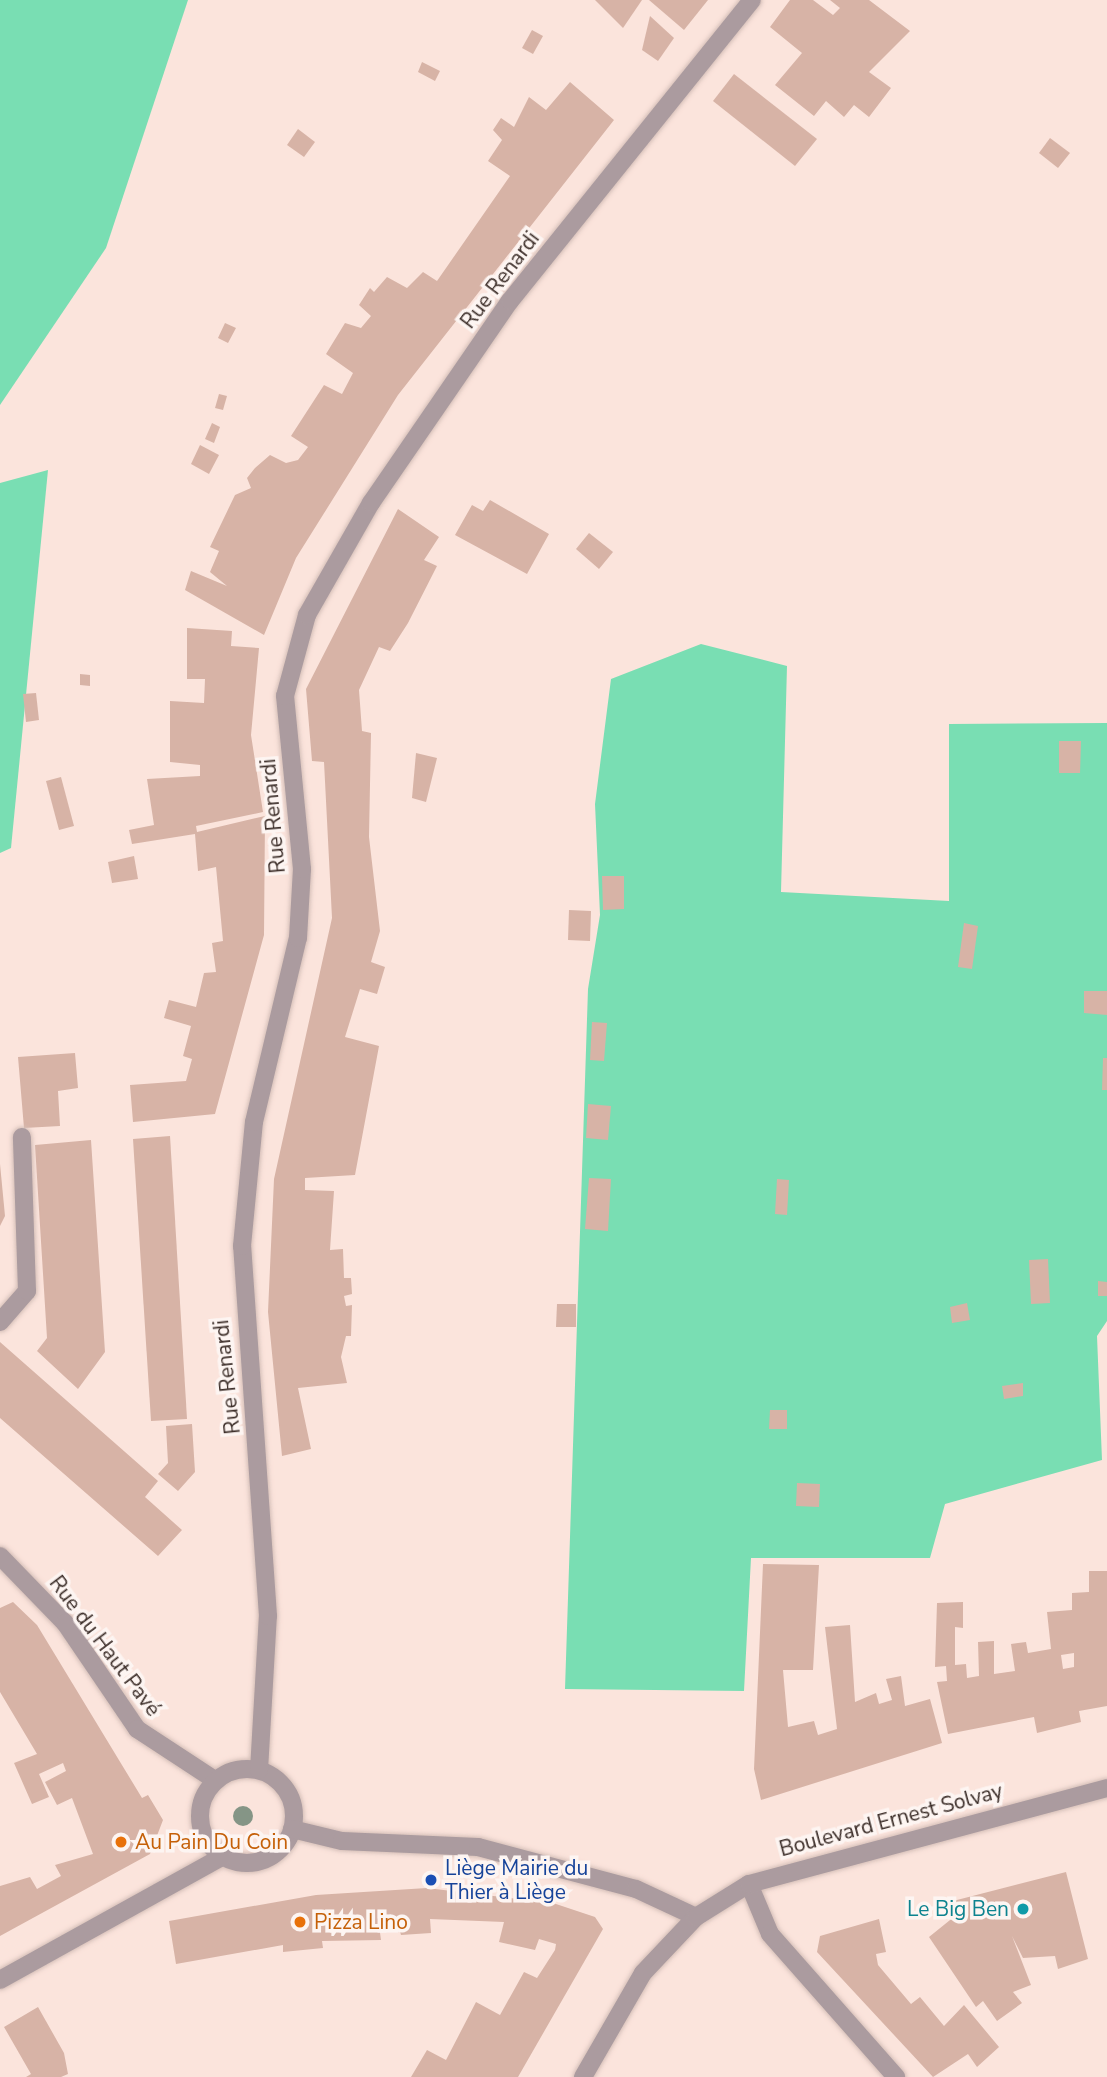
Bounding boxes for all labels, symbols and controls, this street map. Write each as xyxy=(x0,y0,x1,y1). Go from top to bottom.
street label: Rue Renardi xyxy=(455,227,545,333)
street label: Rue Renardi xyxy=(255,758,291,874)
street label: Rue Renardi xyxy=(208,1319,246,1435)
street label: Rue du Haut Pavé xyxy=(44,1571,166,1721)
street label: Boulevard Ernest Solvay xyxy=(777,1778,1005,1862)
place label: Au Pain Du Coin xyxy=(135,1829,288,1855)
marker: Au Pain Du Coin xyxy=(113,1834,129,1850)
place label: Liège Mairie du Thier à Liège xyxy=(445,1855,588,1905)
marker: Liège Mairie du Thier à Liège xyxy=(423,1872,439,1888)
place label: Le Big Ben xyxy=(907,1896,1009,1922)
marker: Le Big Ben xyxy=(1015,1901,1031,1917)
place label: Pizza Lino xyxy=(314,1909,408,1935)
marker: Pizza Lino xyxy=(292,1914,308,1930)

